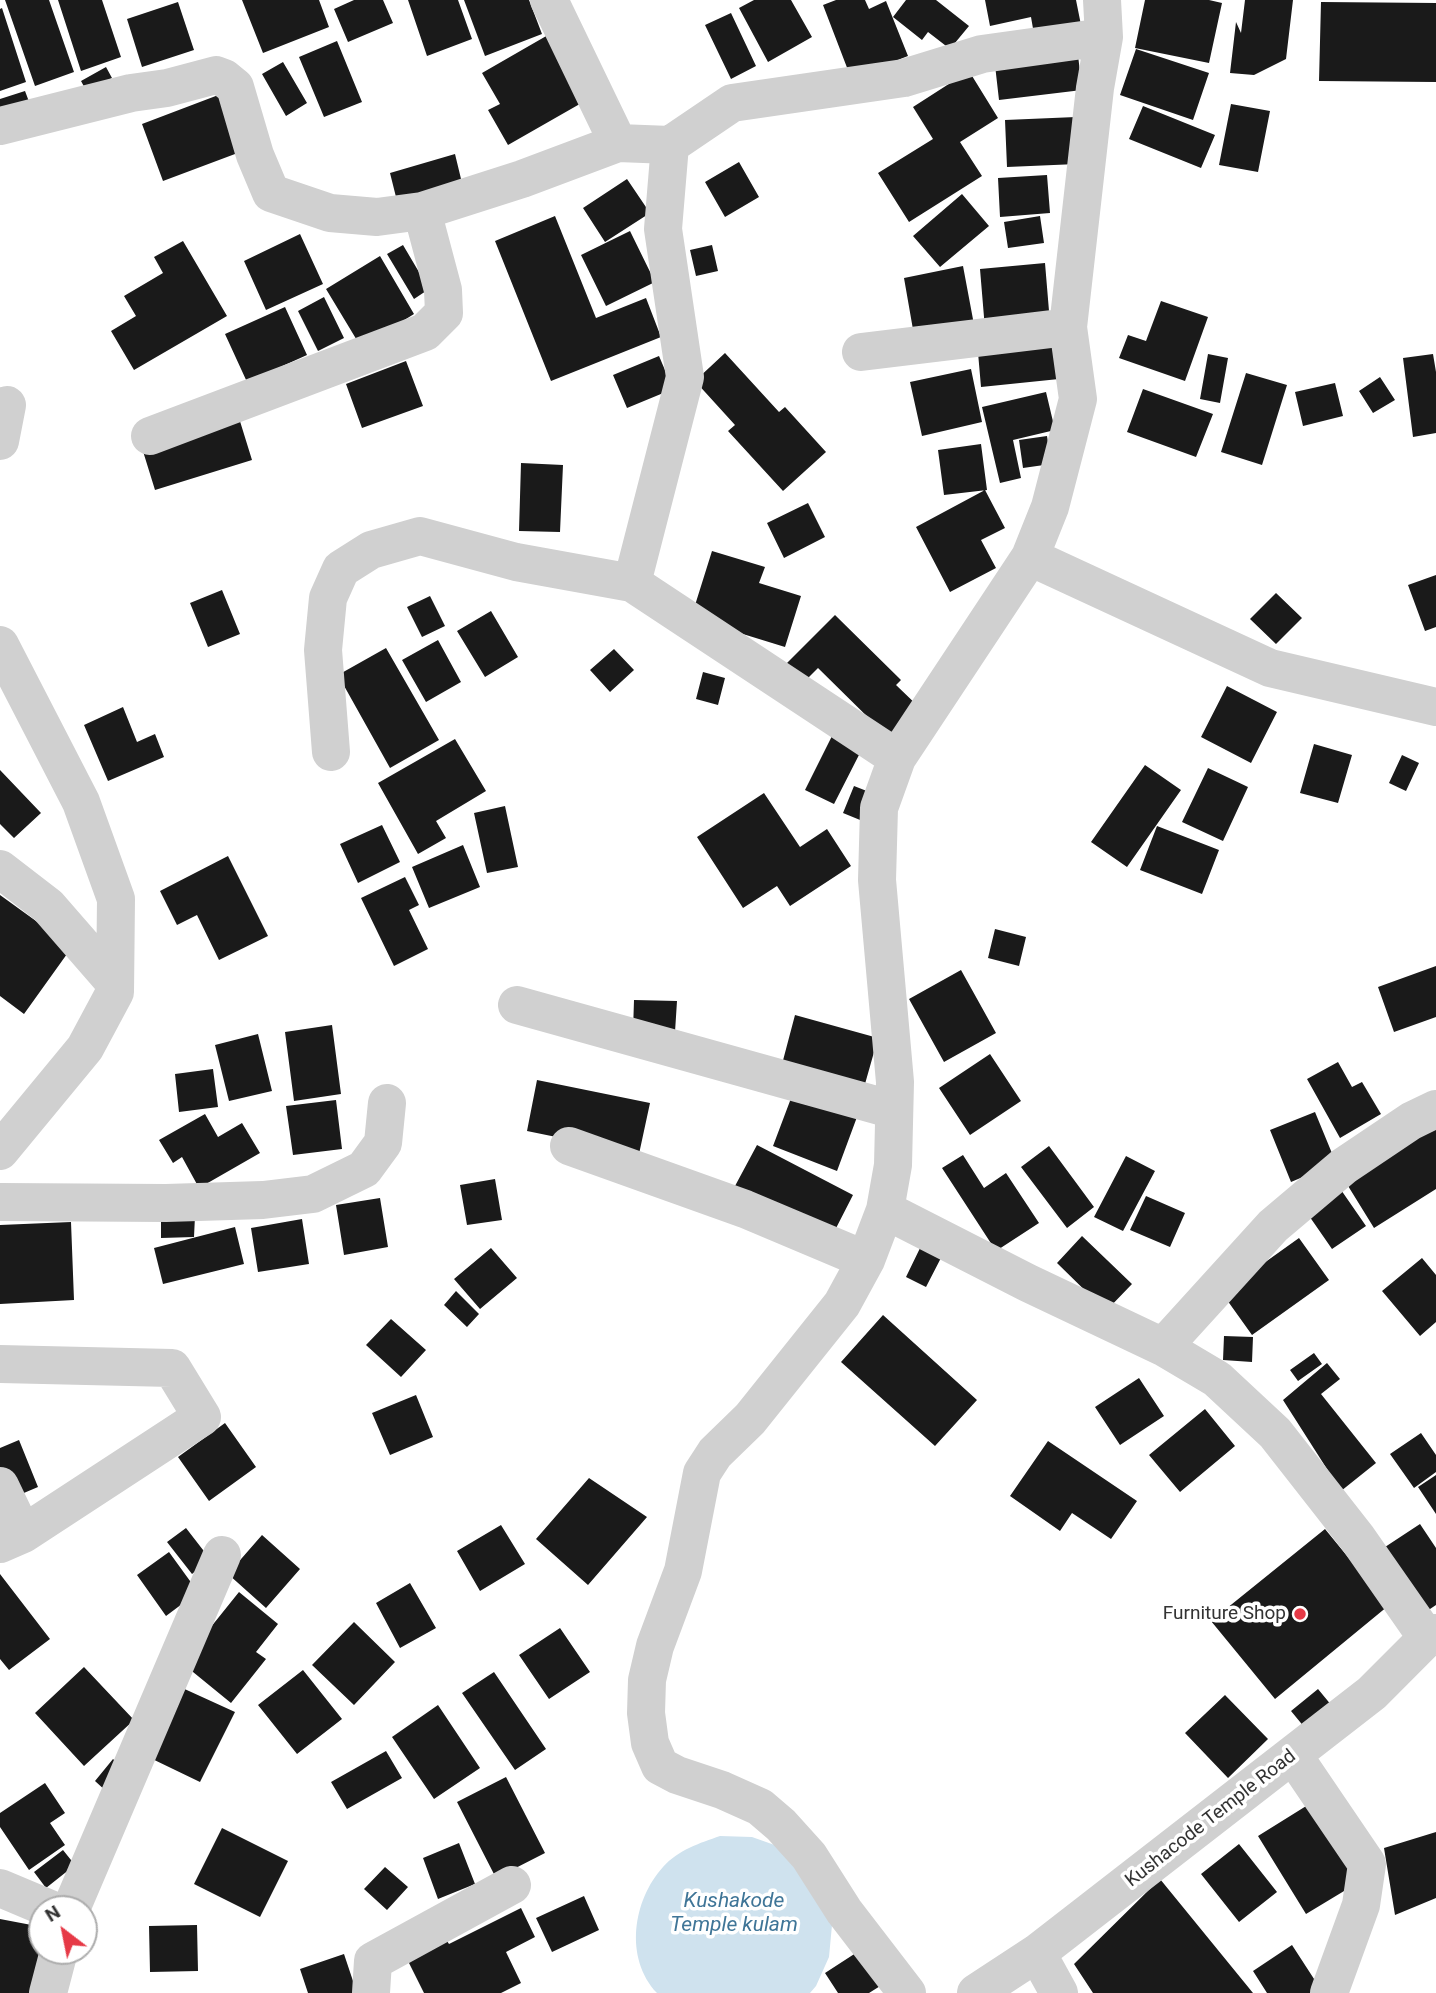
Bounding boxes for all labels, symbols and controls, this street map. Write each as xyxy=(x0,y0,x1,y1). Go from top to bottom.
place label: Furniture Shop xyxy=(1163,1603,1286,1625)
marker: Furniture Shop xyxy=(1292,1606,1308,1622)
street label: Kushacode Temple Road xyxy=(1121,1745,1301,1893)
water label: Kushakode Temple kulam xyxy=(670,1889,798,1939)
north arrow xyxy=(28,1895,98,1965)
text: N xyxy=(41,1900,64,1927)

